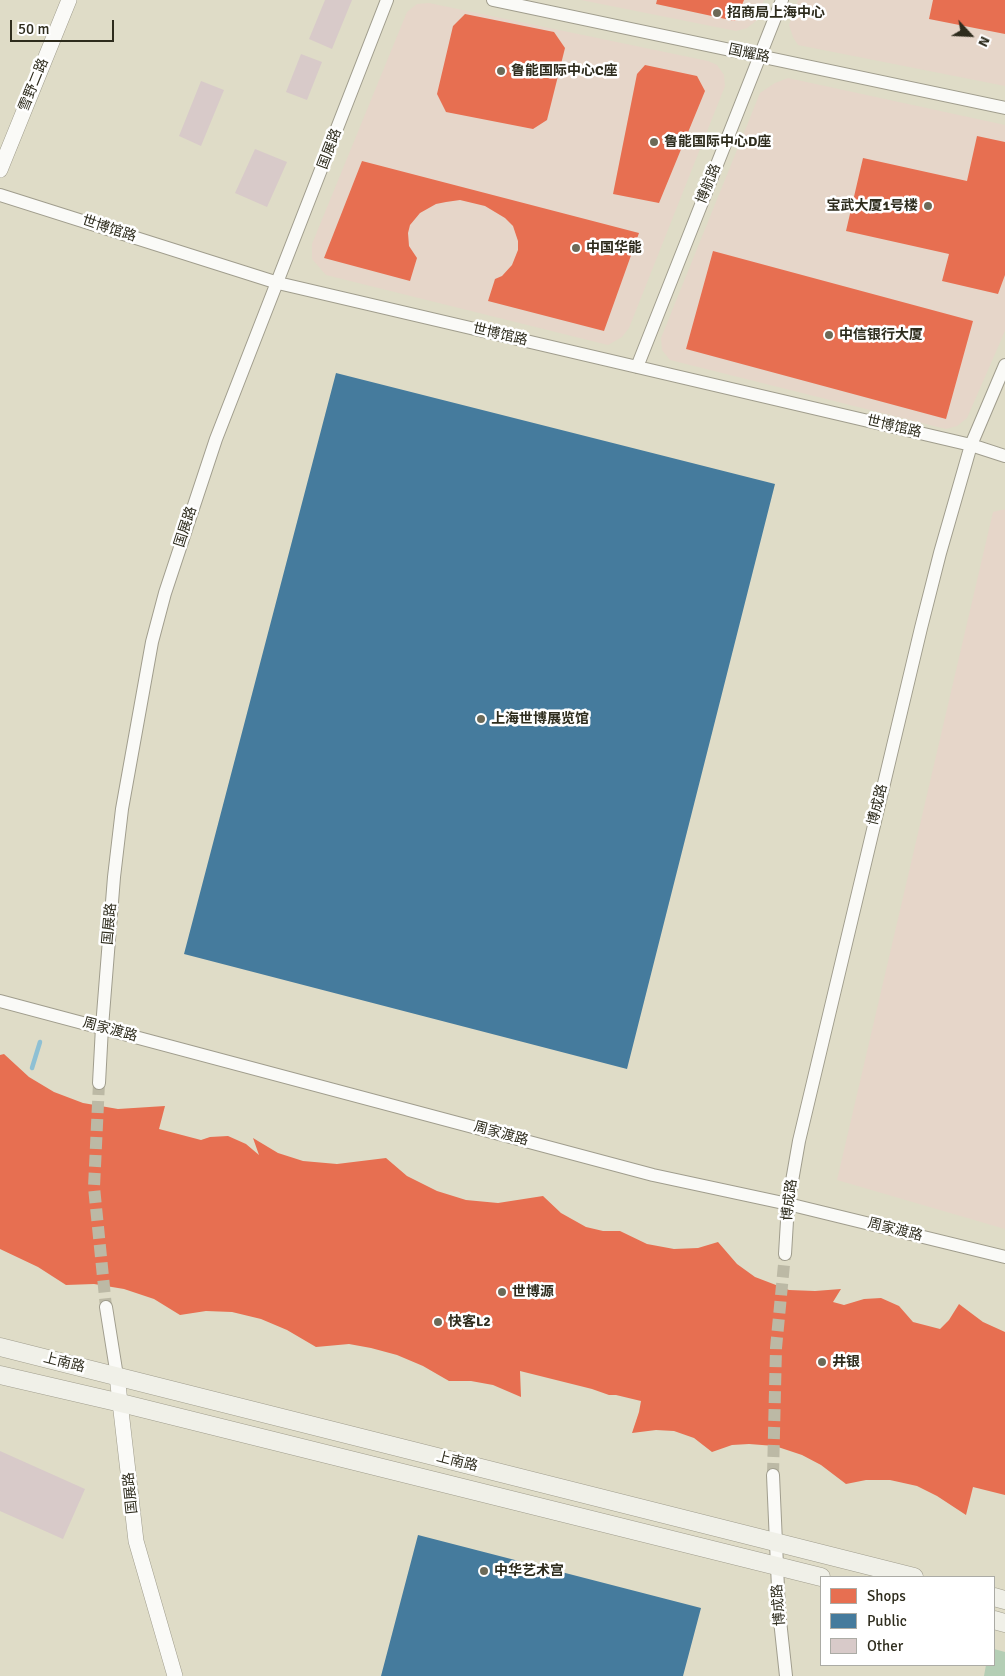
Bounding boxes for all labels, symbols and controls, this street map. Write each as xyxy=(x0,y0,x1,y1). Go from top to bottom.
place label: 招商局上海中心 xyxy=(727,5,825,21)
marker: 招商局上海中心 xyxy=(711,7,723,19)
scale bar xyxy=(12,10,116,42)
north arrow xyxy=(945,10,995,60)
text: 50 m xyxy=(18,20,49,38)
text: N xyxy=(974,34,994,50)
street label: 国耀路 xyxy=(727,41,771,67)
street label: 雪野二路 xyxy=(16,56,52,114)
place label: 鲁能国际中心C座 xyxy=(511,63,618,79)
marker: 鲁能国际中心C座 xyxy=(495,65,507,77)
street label: 国展路 xyxy=(315,126,345,172)
place label: 鲁能国际中心D座 xyxy=(664,134,771,150)
marker: 鲁能国际中心D座 xyxy=(648,136,660,148)
street label: 博航路 xyxy=(693,161,725,207)
place label: 宝武大厦1号楼 xyxy=(826,198,918,214)
marker: 宝武大厦1号楼 xyxy=(922,200,934,212)
street label: 世博馆路 xyxy=(80,212,138,246)
place label: 中国华能 xyxy=(586,240,642,256)
marker: 中国华能 xyxy=(570,242,582,254)
street label: 世博馆路 xyxy=(471,321,529,349)
place label: 中信银行大厦 xyxy=(839,327,923,343)
marker: 中信银行大厦 xyxy=(823,329,835,341)
street label: 世博馆路 xyxy=(865,413,923,441)
street label: 国展路 xyxy=(172,504,200,550)
place label: 上海世博展览馆 xyxy=(491,711,589,727)
marker: 上海世博展览馆 xyxy=(475,713,487,725)
street label: 博成路 xyxy=(865,783,891,827)
street label: 国展路 xyxy=(100,902,120,946)
street label: 周家渡路 xyxy=(81,1015,139,1045)
street label: 周家渡路 xyxy=(472,1119,530,1149)
street label: 博成路 xyxy=(779,1178,801,1222)
street label: 周家渡路 xyxy=(866,1215,924,1245)
place label: 世博源 xyxy=(512,1284,554,1300)
marker: 世博源 xyxy=(496,1286,508,1298)
place label: 快客L2 xyxy=(448,1314,491,1330)
marker: 快客L2 xyxy=(432,1316,444,1328)
street label: 上南路 xyxy=(42,1350,86,1376)
place label: 井银 xyxy=(832,1354,860,1370)
marker: 井银 xyxy=(816,1356,828,1368)
street label: 上南路 xyxy=(435,1449,479,1475)
street label: 国展路 xyxy=(120,1471,142,1515)
place label: 中华艺术宫 xyxy=(494,1563,564,1579)
marker: 中华艺术宫 xyxy=(478,1565,490,1577)
legend xyxy=(820,1576,995,1666)
street label: 博成路 xyxy=(769,1583,789,1627)
text: Shops xyxy=(867,1587,906,1605)
text: Public xyxy=(867,1612,907,1630)
text: Other xyxy=(867,1637,903,1655)

